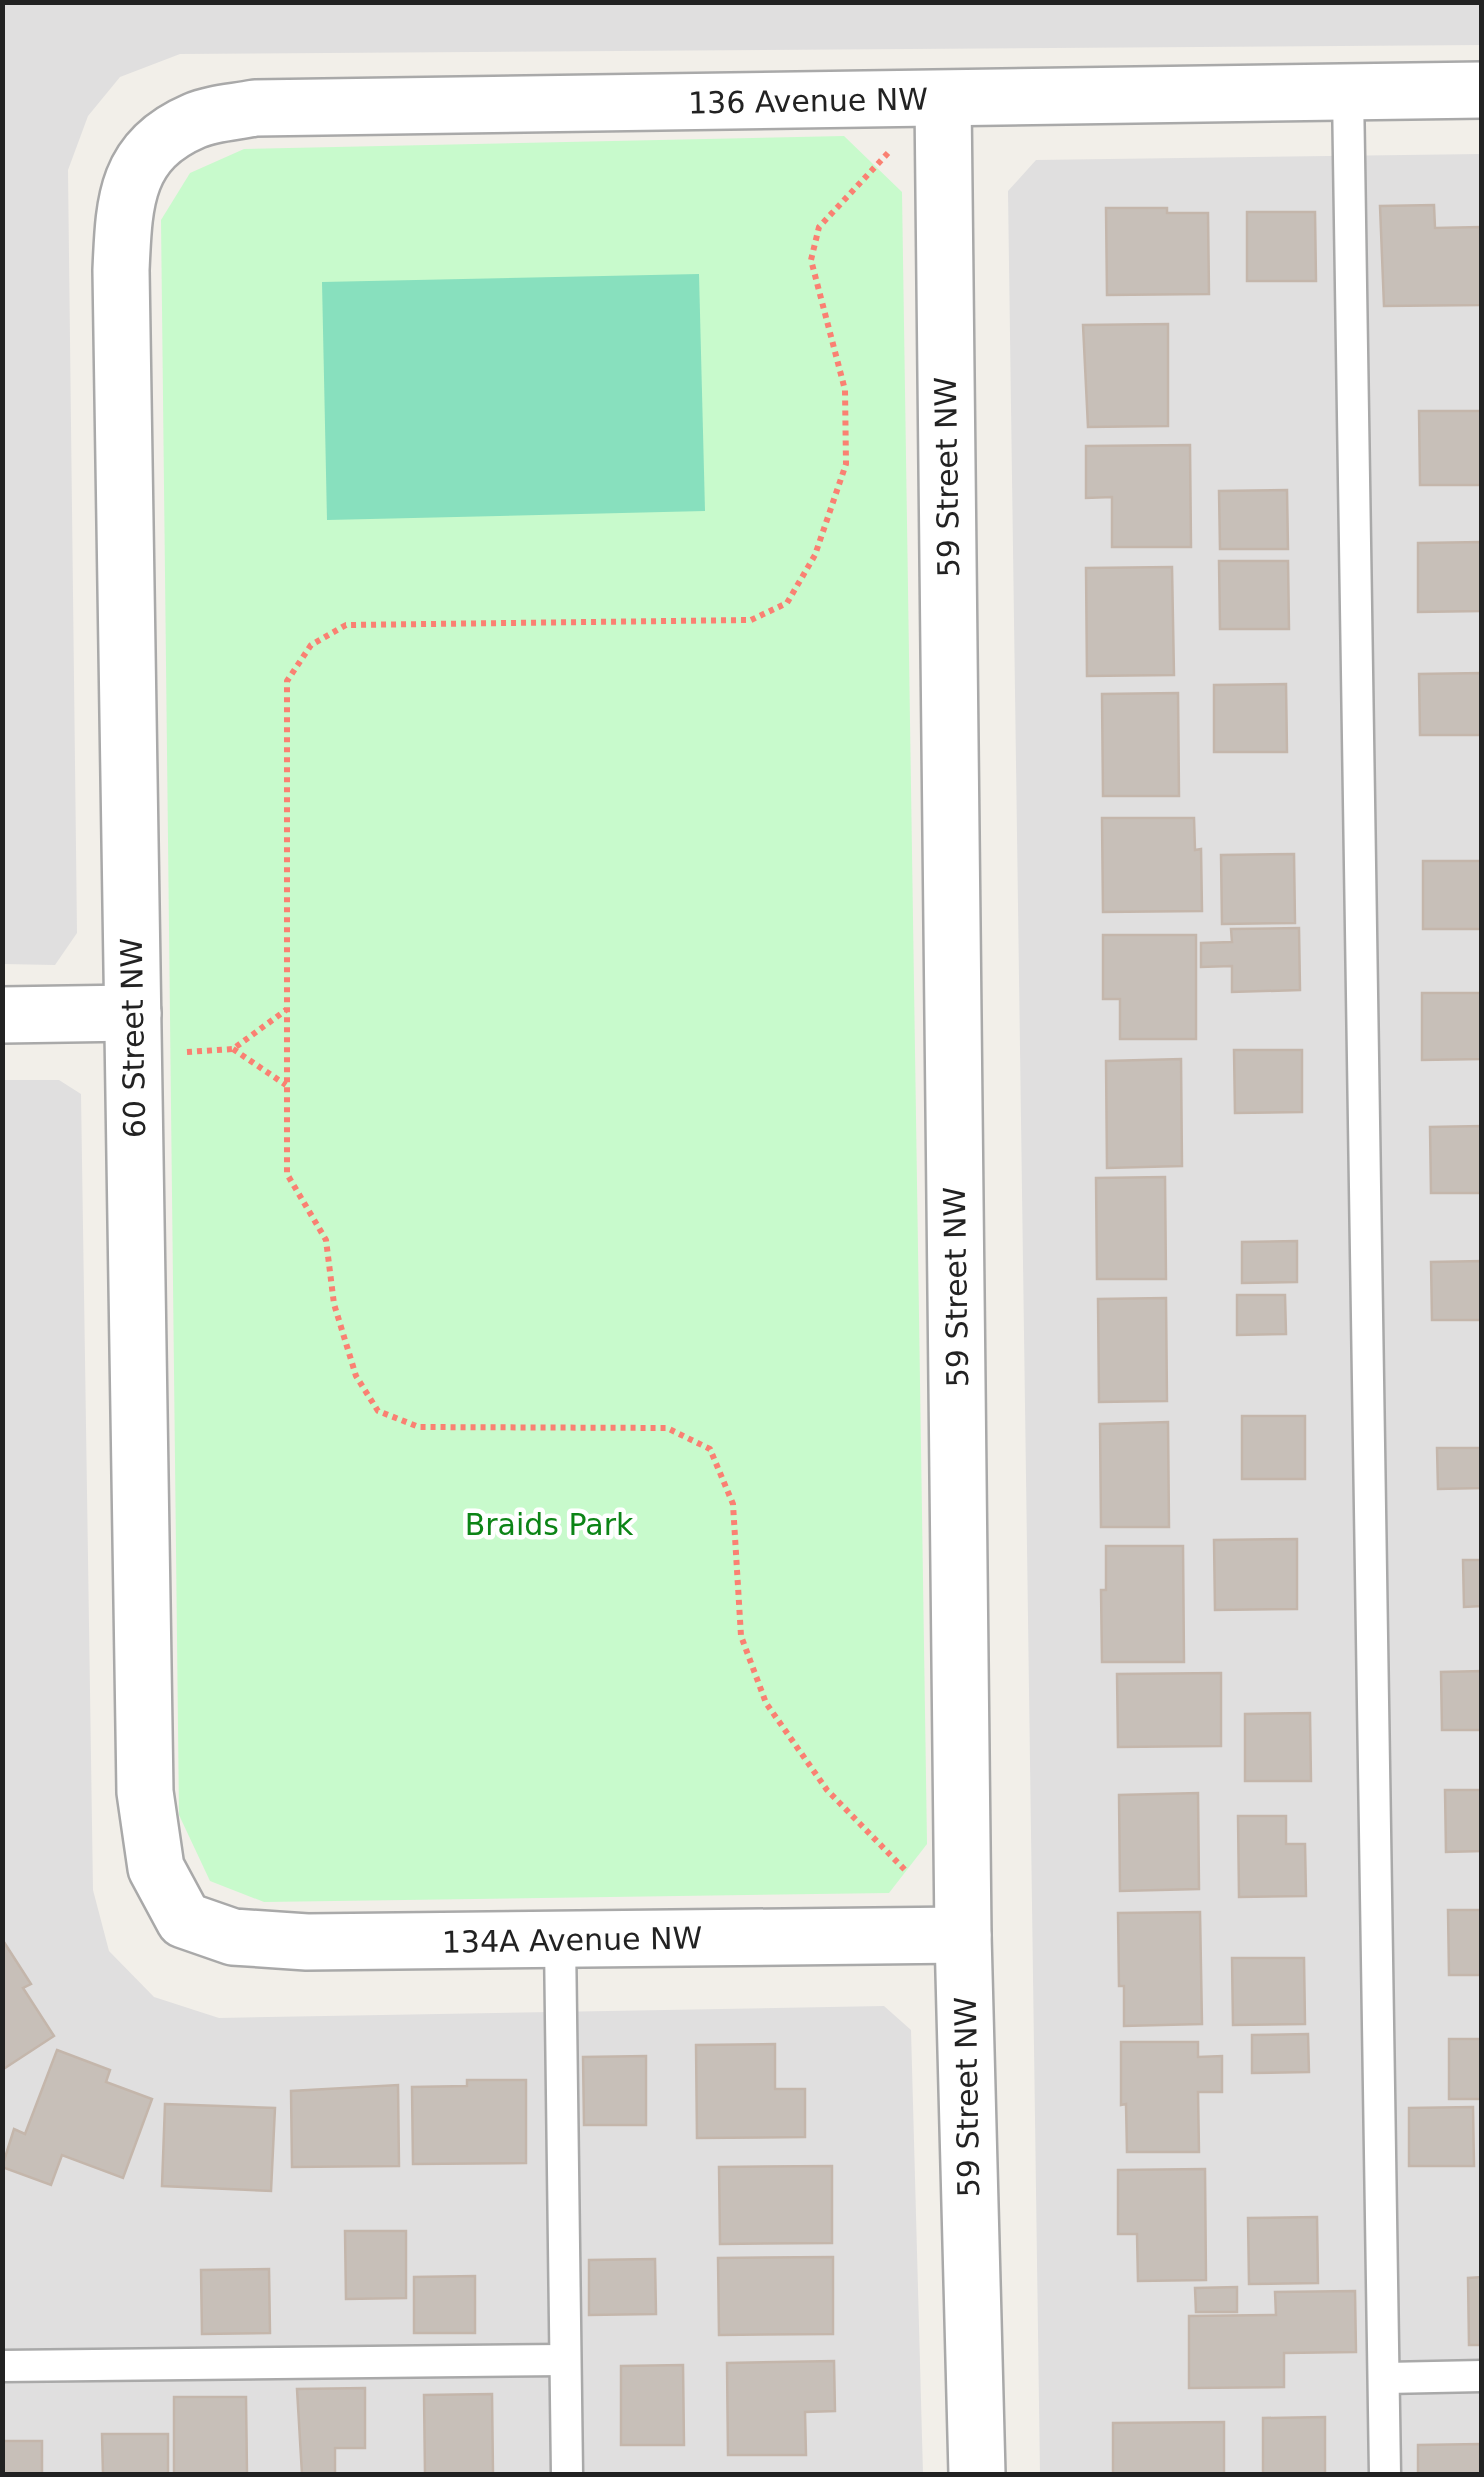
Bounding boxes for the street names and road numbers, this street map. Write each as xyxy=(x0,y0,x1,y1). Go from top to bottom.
street label: 136 Avenue NW xyxy=(688,81,928,121)
street label: 59 Street NW xyxy=(928,376,966,578)
street label: 60 Street NW xyxy=(114,937,152,1139)
street label: 59 Street NW xyxy=(937,1186,975,1388)
street label: 134A Avenue NW xyxy=(442,1920,702,1960)
street label: 59 Street NW xyxy=(948,1996,986,2198)

